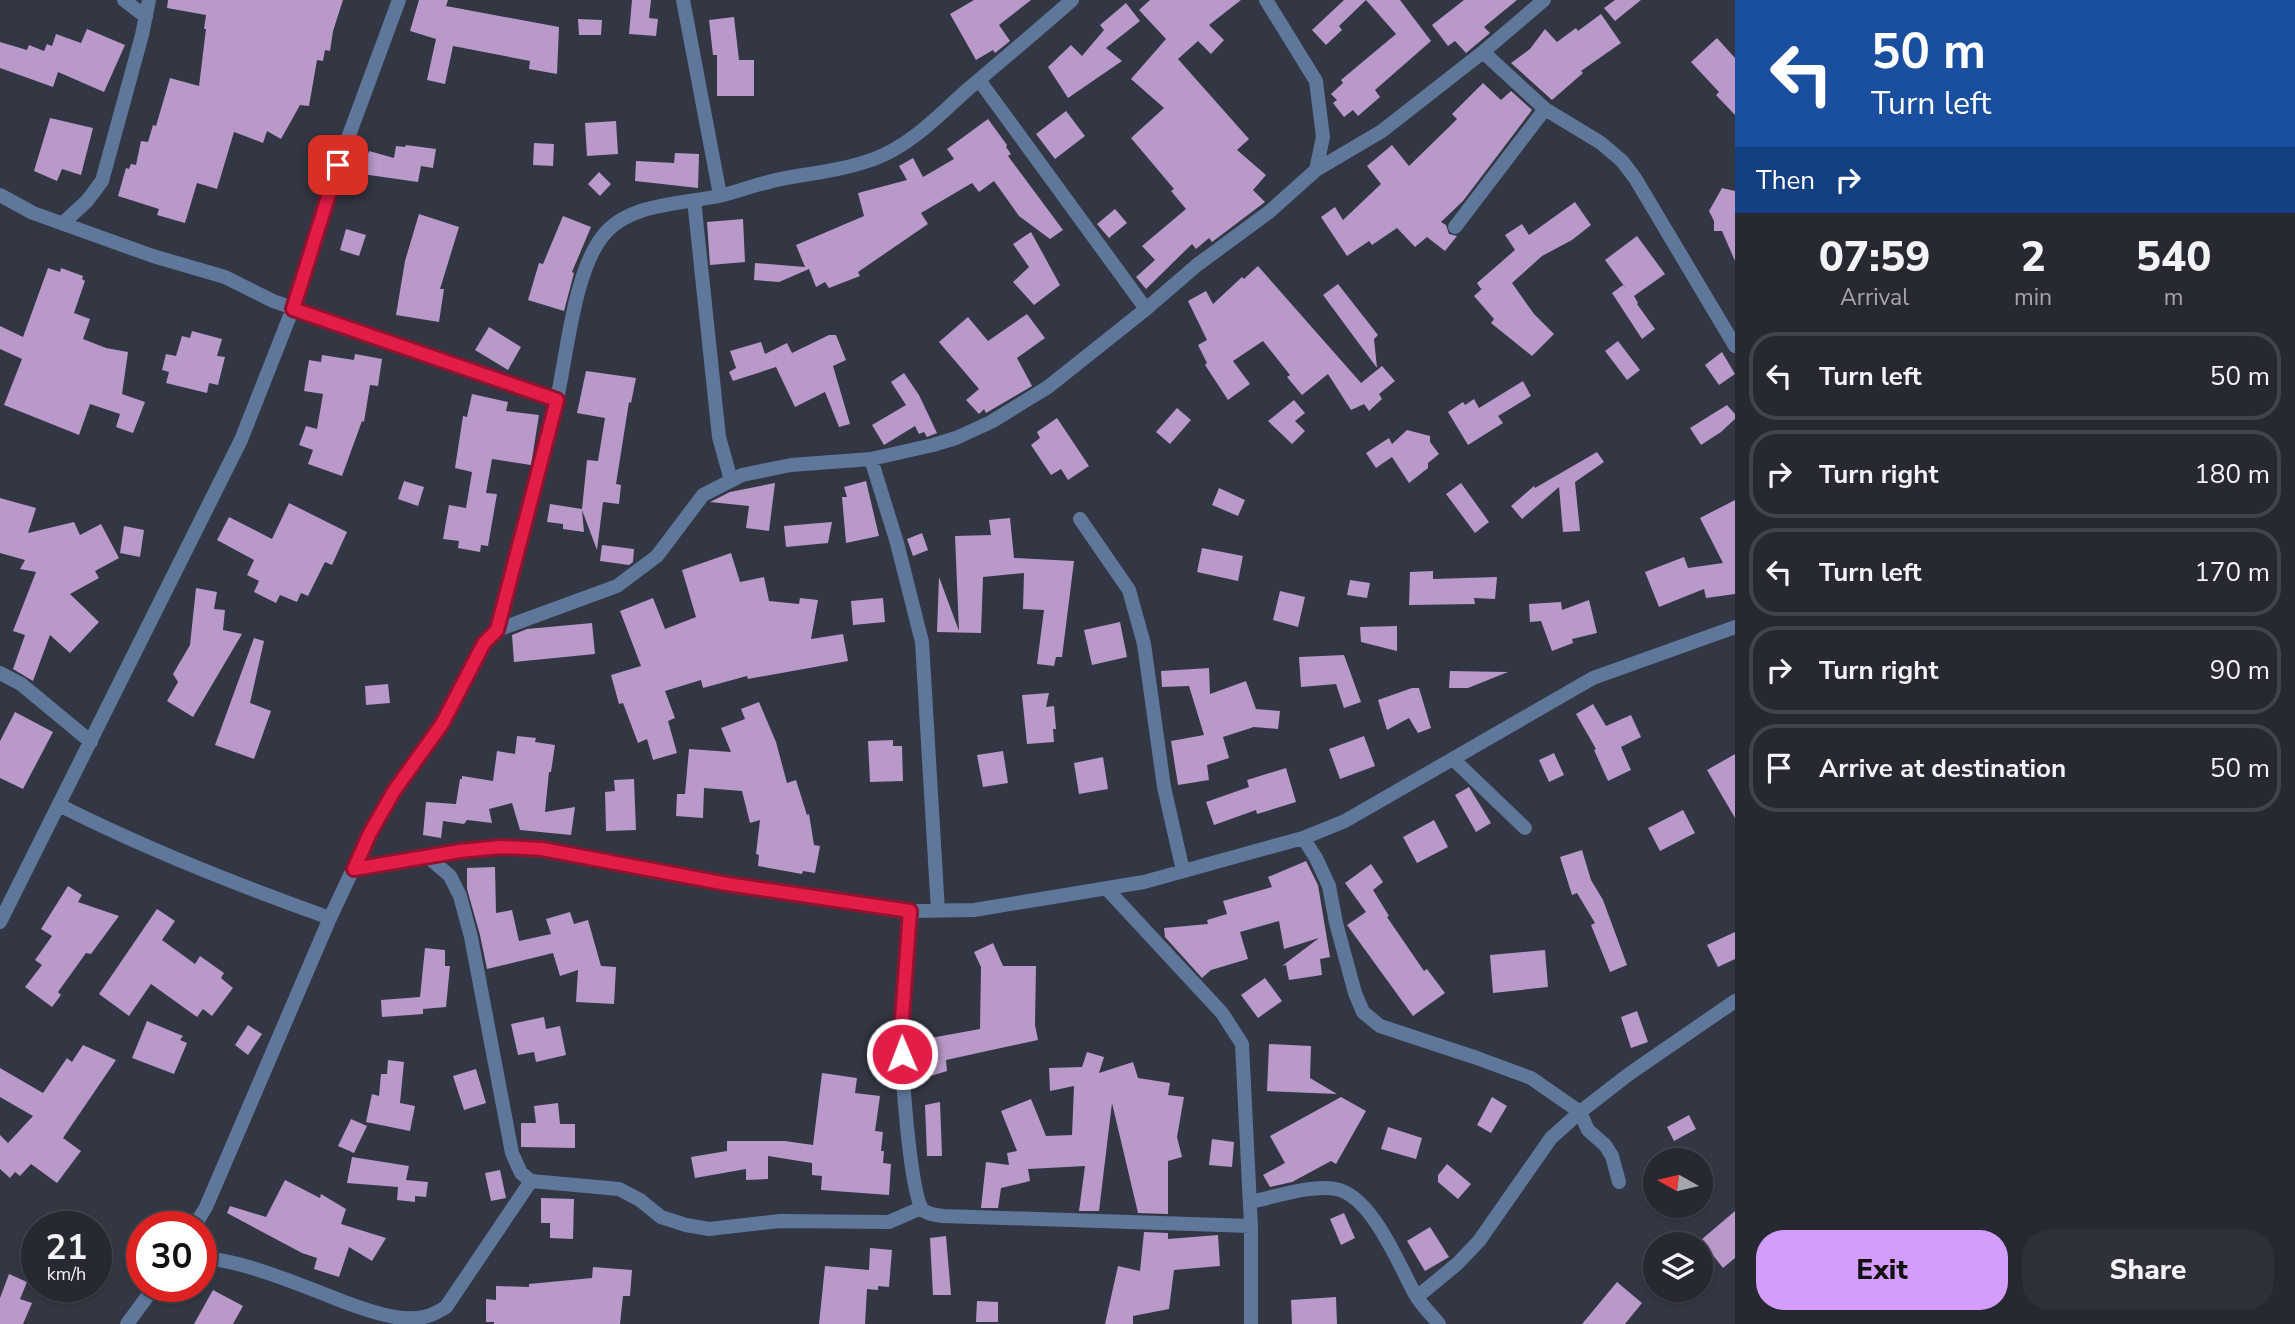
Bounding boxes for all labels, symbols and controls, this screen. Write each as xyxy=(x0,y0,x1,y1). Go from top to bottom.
text: 50 m xyxy=(1871,18,1986,85)
icon: left xyxy=(1756,28,1847,119)
text: Turn left xyxy=(1871,82,1991,125)
pin xyxy=(308,135,368,195)
icon: arrive xyxy=(319,146,357,184)
icon: right xyxy=(1829,161,1867,199)
text: Then xyxy=(1756,163,1815,198)
text: 07:59 xyxy=(1819,229,1930,286)
text: 2 xyxy=(2020,229,2046,286)
text: 540 xyxy=(2136,229,2211,286)
text: Arrival xyxy=(1840,282,1909,313)
text: min xyxy=(2014,282,2052,313)
text: m xyxy=(2164,282,2183,313)
icon: left xyxy=(1760,357,1798,395)
text: Turn left xyxy=(1819,359,1922,394)
text: 50 m xyxy=(2210,359,2270,394)
icon: right xyxy=(1760,455,1798,493)
text: Turn right xyxy=(1819,457,1938,492)
text: 180 m xyxy=(2194,457,2270,492)
icon: left xyxy=(1760,553,1798,591)
text: Turn left xyxy=(1819,555,1922,590)
text: 170 m xyxy=(2194,555,2270,590)
icon: right xyxy=(1760,651,1798,689)
text: Turn right xyxy=(1819,653,1938,688)
text: 90 m xyxy=(2210,653,2270,688)
icon: arrive xyxy=(1760,749,1798,787)
text: Arrive at destination xyxy=(1819,751,2066,786)
text: 50 m xyxy=(2210,751,2270,786)
position arrow xyxy=(865,1017,939,1091)
north arrow xyxy=(1643,1148,1713,1218)
map controls xyxy=(1643,1148,1713,1302)
speed limit sign: 30 xyxy=(126,1211,217,1302)
text: 21 xyxy=(45,1224,88,1271)
button: Exit xyxy=(1756,1230,2008,1310)
button: Share xyxy=(2022,1230,2274,1310)
button: layers xyxy=(1643,1232,1713,1302)
text: km/h xyxy=(47,1262,86,1286)

